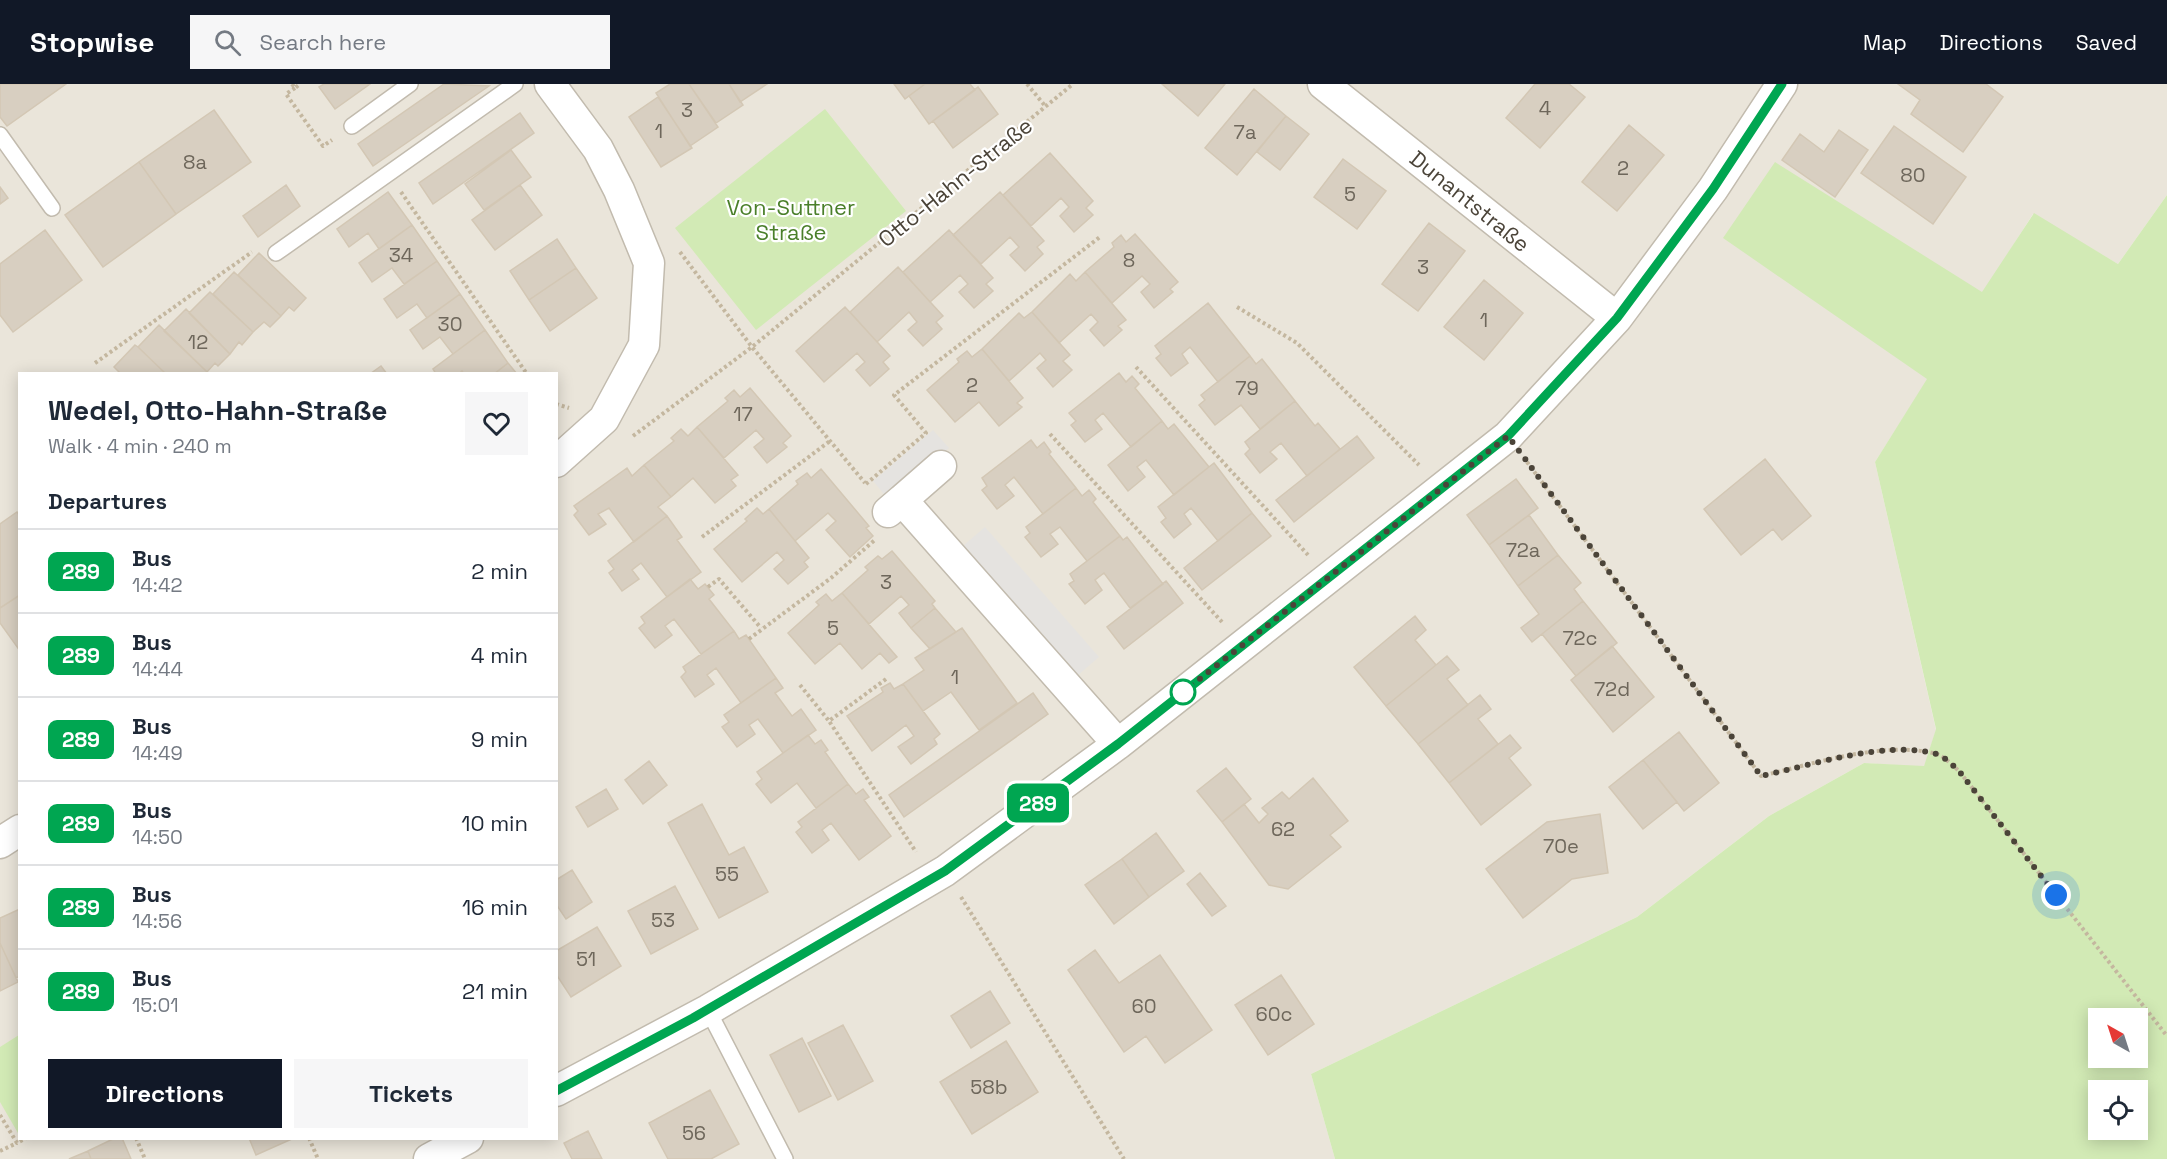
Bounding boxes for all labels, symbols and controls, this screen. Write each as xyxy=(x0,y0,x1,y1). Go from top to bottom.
search box xyxy=(190,15,610,69)
text: Stopwise xyxy=(30,24,154,60)
icon: search xyxy=(211,26,244,59)
text: Search here xyxy=(259,28,386,56)
text: Map xyxy=(1863,29,1907,56)
text: Directions xyxy=(1940,29,2043,56)
text: Saved xyxy=(2076,29,2137,56)
house number: 4 xyxy=(1539,95,1551,121)
house number: 3 xyxy=(681,97,693,123)
street label: Otto-Hahn-Straße xyxy=(872,111,1038,253)
house number: 1 xyxy=(655,118,663,144)
house number: 7a xyxy=(1234,119,1256,145)
street label: Dunantstraße xyxy=(1404,144,1536,258)
house number: 8a xyxy=(183,149,207,175)
house number: 2 xyxy=(1617,155,1629,181)
house number: 80 xyxy=(1900,162,1926,188)
house number: 5 xyxy=(1344,181,1356,207)
park label: Von-Suttner Straße xyxy=(727,193,855,246)
house number: 34 xyxy=(389,242,413,268)
house number: 8 xyxy=(1123,247,1135,273)
house number: 3 xyxy=(1417,254,1429,280)
house number: 1 xyxy=(1480,307,1488,333)
house number: 30 xyxy=(438,311,462,337)
house number: 12 xyxy=(188,329,208,355)
house number: 2 xyxy=(966,372,978,398)
house number: 79 xyxy=(1235,375,1259,401)
text: Wedel, Otto-Hahn-Straße xyxy=(48,392,387,428)
button: heart xyxy=(465,392,528,455)
house number: 17 xyxy=(733,401,753,427)
text: Walk · 4 min · 240 m xyxy=(48,433,232,459)
text: Departures xyxy=(48,487,167,515)
house number: 72a xyxy=(1506,537,1540,563)
text: Bus xyxy=(132,544,172,572)
text: 2 min xyxy=(471,557,528,585)
text: 289 xyxy=(62,558,100,585)
house number: 3 xyxy=(880,569,892,595)
text: 14:42 xyxy=(132,572,182,598)
house number: 5 xyxy=(827,615,839,641)
house number: 72c xyxy=(1562,625,1598,651)
text: Bus xyxy=(132,628,172,656)
text: 4 min xyxy=(471,641,528,669)
text: 289 xyxy=(62,642,100,669)
text: 14:44 xyxy=(132,656,183,682)
house number: 1 xyxy=(951,664,959,690)
house number: 72d xyxy=(1594,676,1630,702)
unlabelled marker xyxy=(1170,679,1196,705)
text: Bus xyxy=(132,712,172,740)
text: 9 min xyxy=(471,725,528,753)
text: 289 xyxy=(62,726,100,753)
text: 14:49 xyxy=(132,740,183,766)
line badge: 289 xyxy=(1004,784,1072,822)
text: 289 xyxy=(1019,790,1057,817)
text: Bus xyxy=(132,796,172,824)
text: 10 min xyxy=(461,809,528,837)
text: 289 xyxy=(62,810,100,837)
house number: 62 xyxy=(1271,816,1295,842)
text: 14:50 xyxy=(132,824,183,850)
house number: 70e xyxy=(1543,833,1579,859)
house number: 55 xyxy=(715,861,739,887)
text: Bus xyxy=(132,880,172,908)
your location xyxy=(2041,880,2071,910)
text: 16 min xyxy=(462,893,528,921)
text: 289 xyxy=(62,894,100,921)
house number: 53 xyxy=(651,907,675,933)
text: 14:56 xyxy=(132,908,182,934)
house number: 51 xyxy=(576,946,596,972)
text: Bus xyxy=(132,964,172,992)
text: 21 min xyxy=(462,977,528,1005)
text: 289 xyxy=(62,978,100,1005)
text: 15:01 xyxy=(132,992,179,1018)
house number: 60 xyxy=(1131,993,1157,1019)
house number: 60c xyxy=(1255,1001,1293,1027)
north arrow xyxy=(2088,1008,2148,1068)
map controls xyxy=(2088,1008,2148,1140)
button: Directions xyxy=(48,1059,282,1128)
button: Tickets xyxy=(294,1059,528,1128)
house number: 58b xyxy=(970,1074,1008,1100)
button: locate xyxy=(2088,1080,2148,1140)
house number: 56 xyxy=(682,1120,706,1146)

